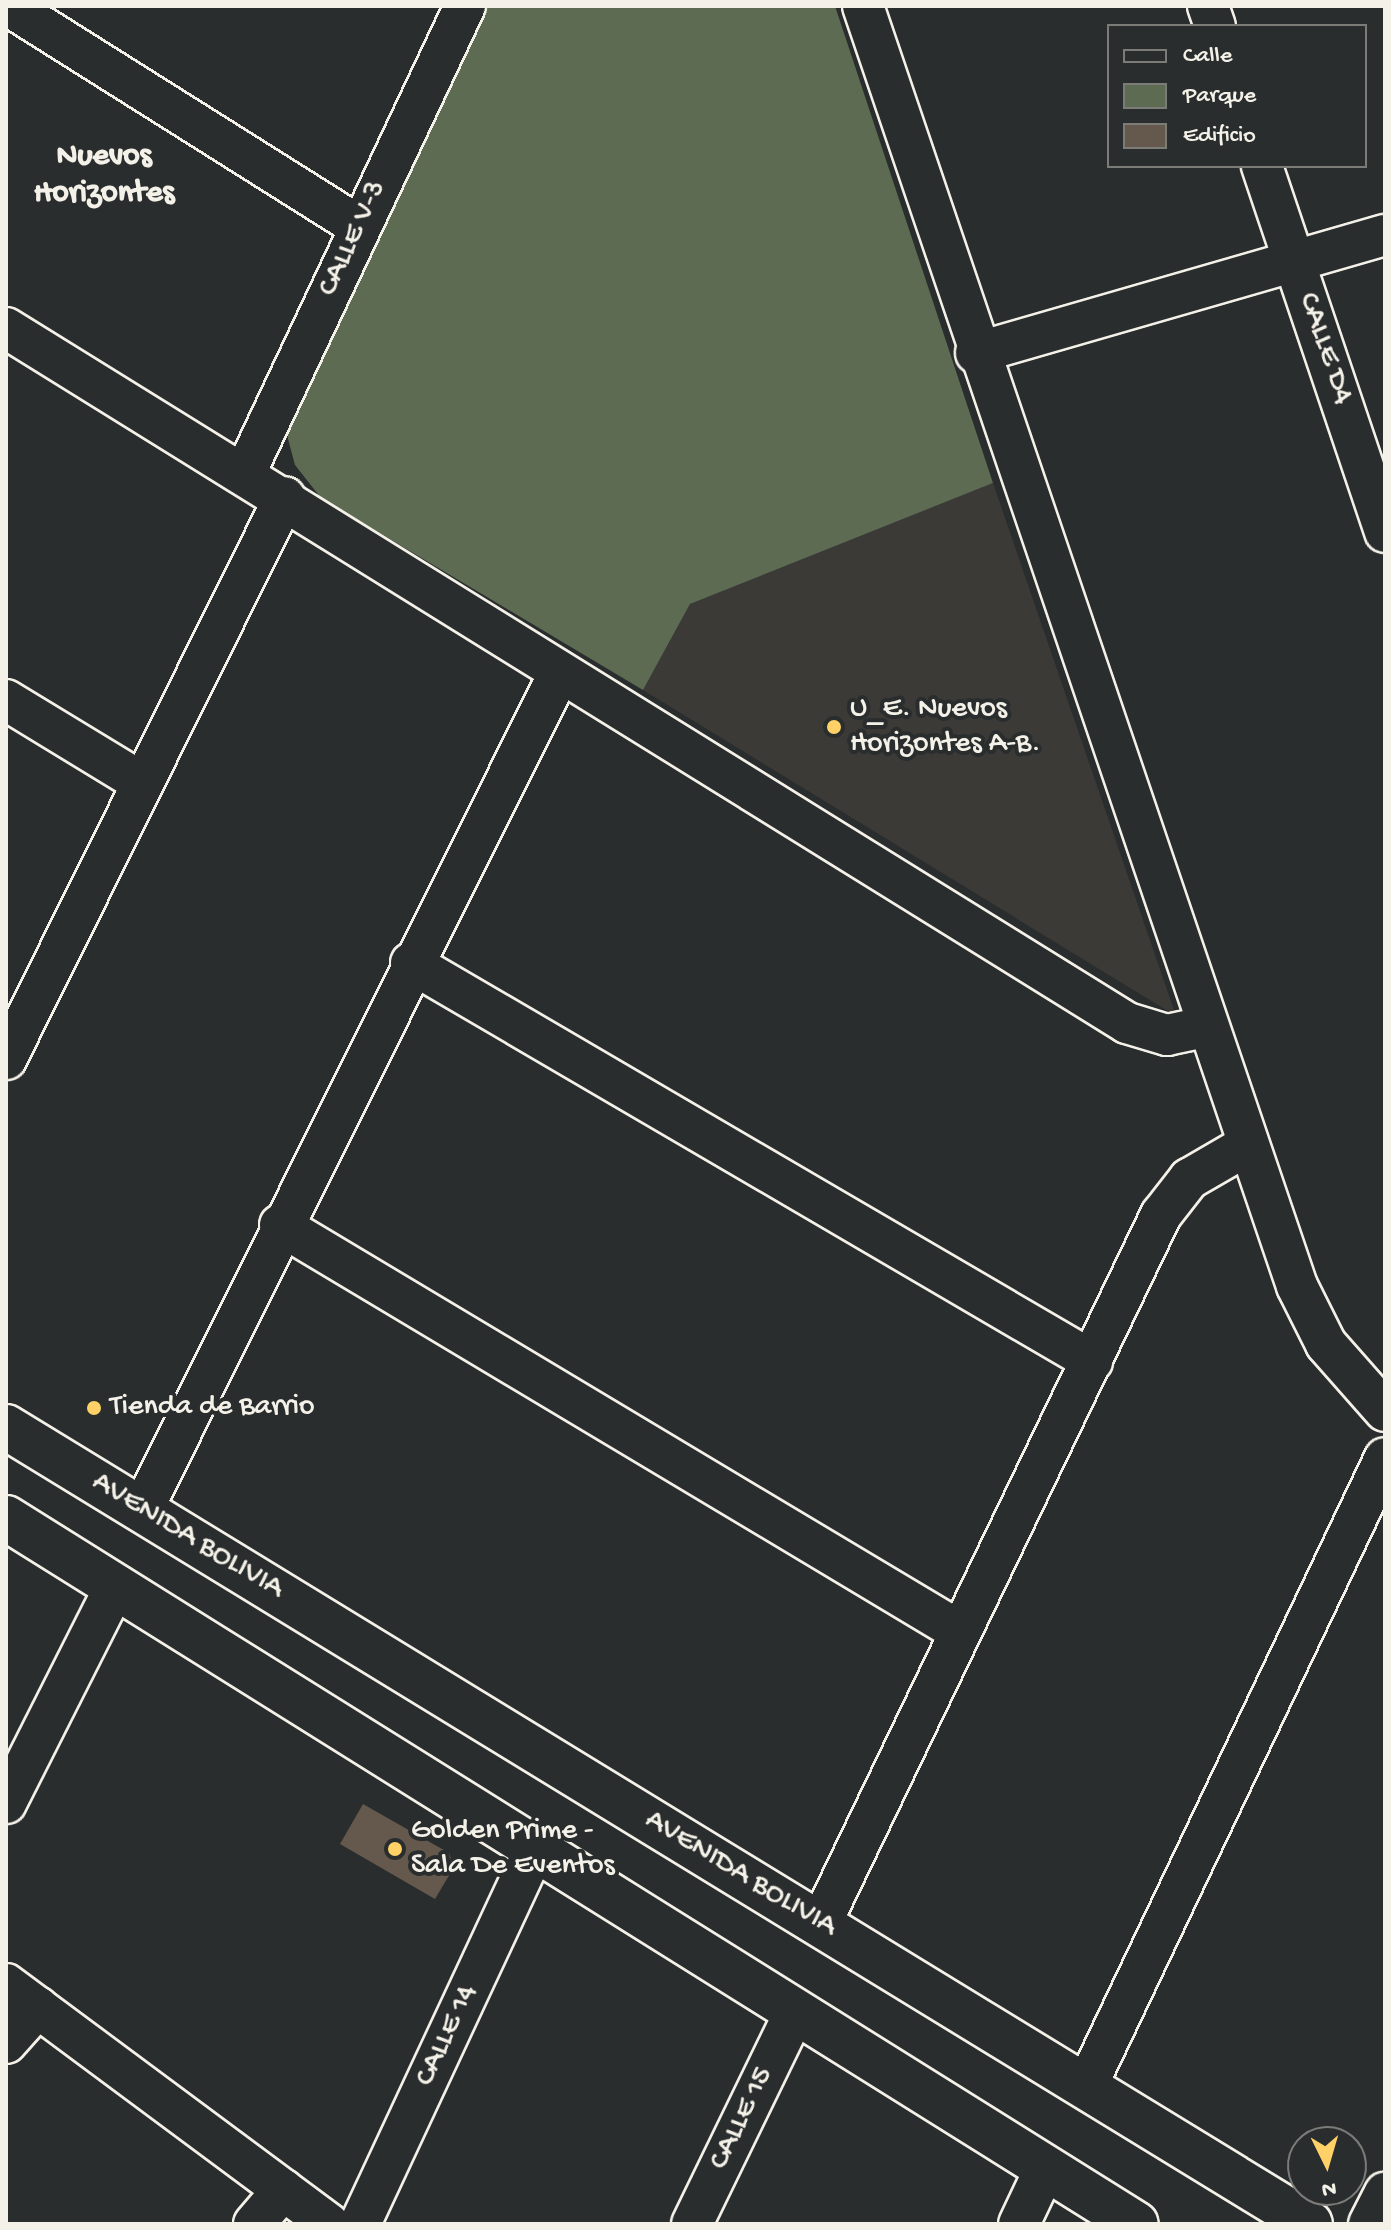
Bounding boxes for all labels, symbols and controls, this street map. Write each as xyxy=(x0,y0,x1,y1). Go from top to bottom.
legend xyxy=(1107,24,1367,168)
text: Calle xyxy=(1183,42,1232,71)
text: Parque xyxy=(1183,82,1256,111)
text: Edificio xyxy=(1183,122,1256,151)
district label: Nuevos Horizontes xyxy=(34,139,174,214)
street label: CALLE V-3 xyxy=(312,175,396,303)
street label: CALLE D4 xyxy=(1288,289,1360,409)
place label: U_E. Nuevos Horizontes A-B. xyxy=(850,692,1041,762)
marker: U_E. Nuevos Horizontes A-B. xyxy=(825,718,843,736)
place label: Tienda de Barrio xyxy=(110,1390,315,1426)
marker: Tienda de Barrio xyxy=(85,1399,103,1417)
street label: AVENIDA BOLIVIA xyxy=(85,1466,289,1608)
street label: AVENIDA BOLIVIA xyxy=(638,1804,842,1946)
place label: Golden Prime - Sala De Eventos xyxy=(411,1814,615,1884)
marker: Golden Prime - Sala De Eventos xyxy=(386,1840,404,1858)
street label: CALLE 14 xyxy=(409,1979,487,2093)
street label: CALLE 15 xyxy=(703,2062,783,2176)
north arrow xyxy=(1287,2126,1367,2206)
text: N xyxy=(1321,2174,1337,2201)

